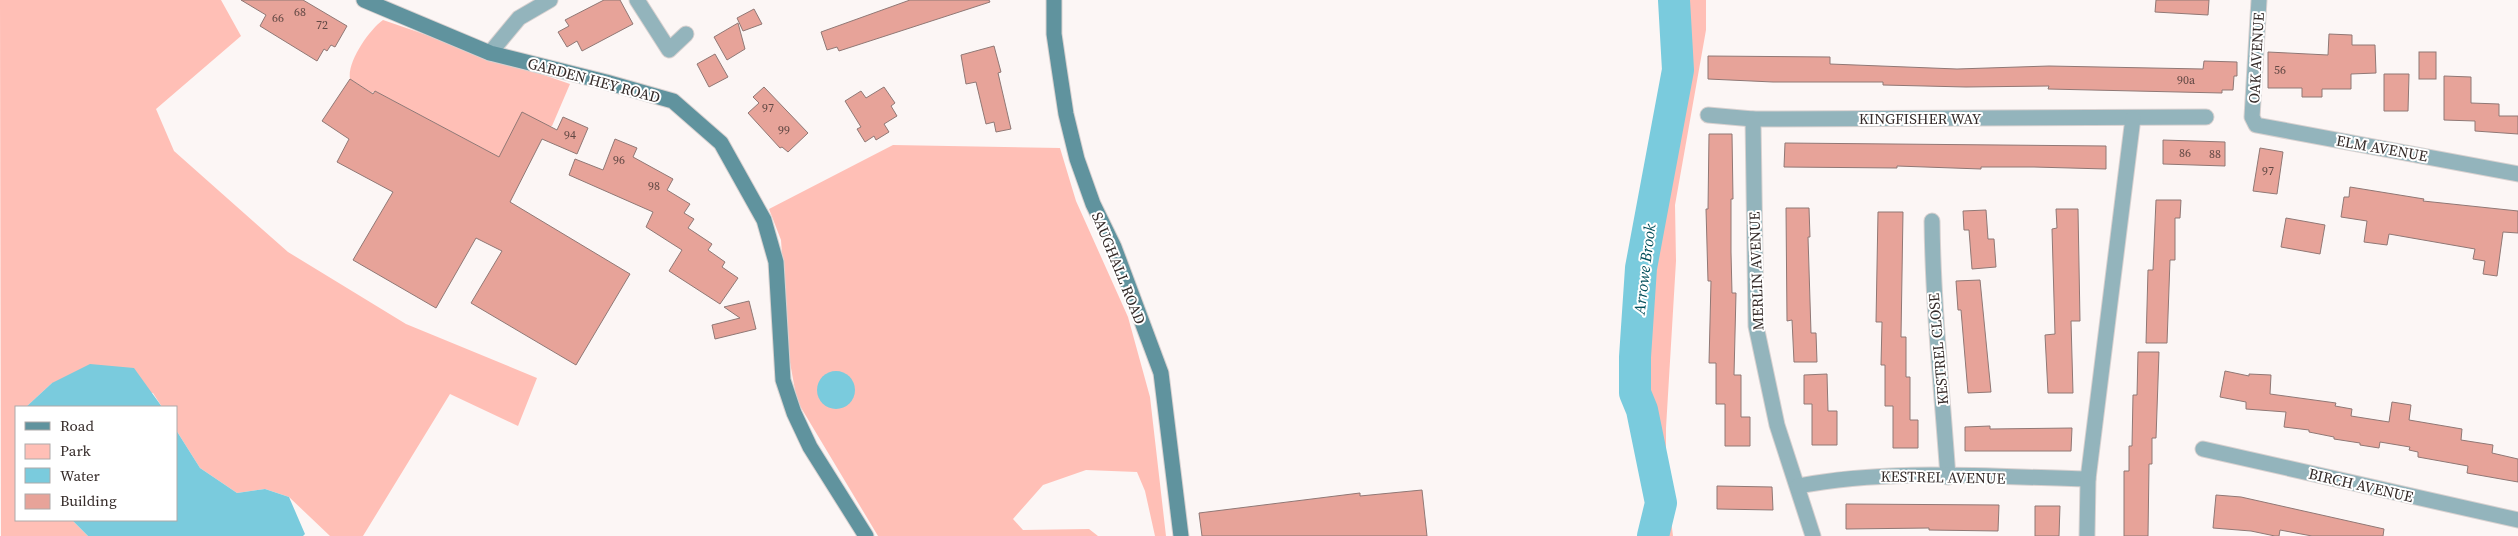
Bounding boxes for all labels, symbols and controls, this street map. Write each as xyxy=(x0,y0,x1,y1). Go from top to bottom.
house number: 68 xyxy=(294,4,306,20)
house number: 66 xyxy=(272,10,284,26)
street label: OAK AVENUE xyxy=(2243,12,2269,104)
house number: 72 xyxy=(316,17,328,33)
street label: GARDEN HEY ROAD xyxy=(525,52,663,108)
house number: 56 xyxy=(2274,62,2286,78)
house number: 90a xyxy=(2177,72,2196,88)
house number: 97 xyxy=(762,100,774,116)
street label: KINGFISHER WAY xyxy=(1859,108,1982,129)
house number: 99 xyxy=(778,122,790,138)
house number: 94 xyxy=(564,127,576,143)
street label: ELM AVENUE xyxy=(2335,130,2429,166)
house number: 86 xyxy=(2179,145,2191,161)
house number: 88 xyxy=(2209,146,2221,162)
house number: 96 xyxy=(613,152,625,168)
house number: 97 xyxy=(2262,163,2274,179)
house number: 98 xyxy=(648,178,660,194)
street label: SAUGHALL ROAD xyxy=(1087,209,1151,327)
street label: MERLIN AVENUE xyxy=(1743,211,1769,331)
water label: Arrowe Brook xyxy=(1627,222,1661,317)
street label: KESTREL CLOSE xyxy=(1923,292,1953,406)
legend xyxy=(15,406,178,521)
text: Road xyxy=(60,415,94,436)
text: Park xyxy=(60,440,92,461)
street label: BIRCH AVENUE xyxy=(2307,463,2415,507)
text: Water xyxy=(60,465,101,486)
street label: KESTREL AVENUE xyxy=(1880,465,2006,489)
text: Building xyxy=(60,490,117,511)

